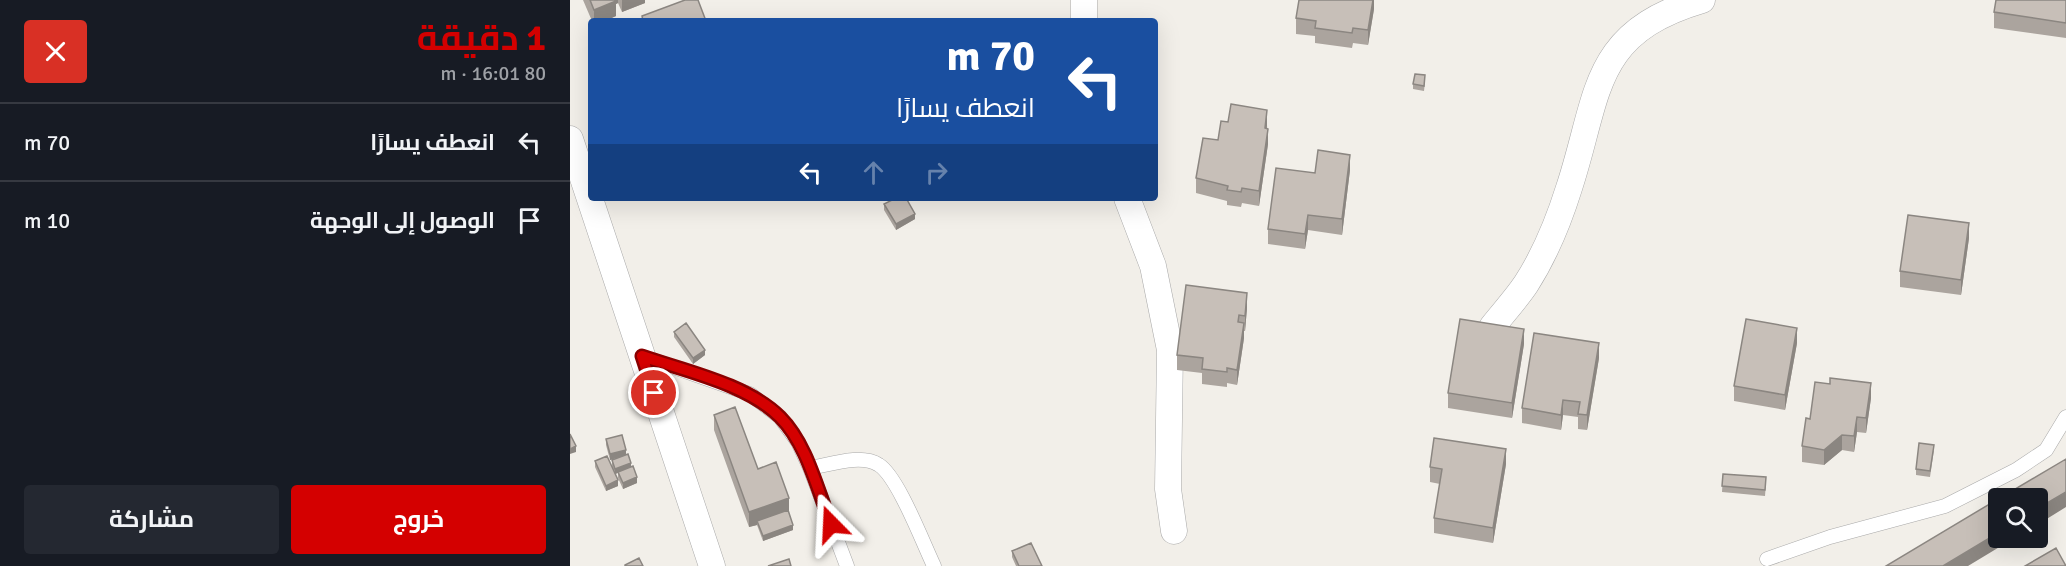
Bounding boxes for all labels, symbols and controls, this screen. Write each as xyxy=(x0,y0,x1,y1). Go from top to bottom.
text: 1 دقيقة xyxy=(417,16,546,61)
button: close xyxy=(24,20,87,83)
text: 70 m xyxy=(946,31,1035,82)
icon: left xyxy=(1056,42,1134,120)
text: 80 m · 16:01 xyxy=(441,61,546,86)
text: انعطف يسارًا xyxy=(896,92,1035,125)
icon: left xyxy=(513,126,546,159)
text: 70 m xyxy=(24,129,70,156)
text: انعطف يسارًا xyxy=(370,129,495,156)
icon: left xyxy=(794,156,827,189)
icon: ahead xyxy=(857,156,890,189)
icon: right xyxy=(920,156,953,189)
icon: arrive xyxy=(513,204,546,237)
text: 10 m xyxy=(24,207,70,234)
text: الوصول إلى الوجهة xyxy=(310,207,495,234)
pin xyxy=(628,367,679,418)
icon: arrive xyxy=(637,376,670,409)
button: مشاركة xyxy=(24,485,279,554)
button: خروج xyxy=(291,485,546,554)
map controls xyxy=(1988,488,2048,548)
button: search xyxy=(1988,488,2048,548)
position arrow xyxy=(799,492,863,556)

